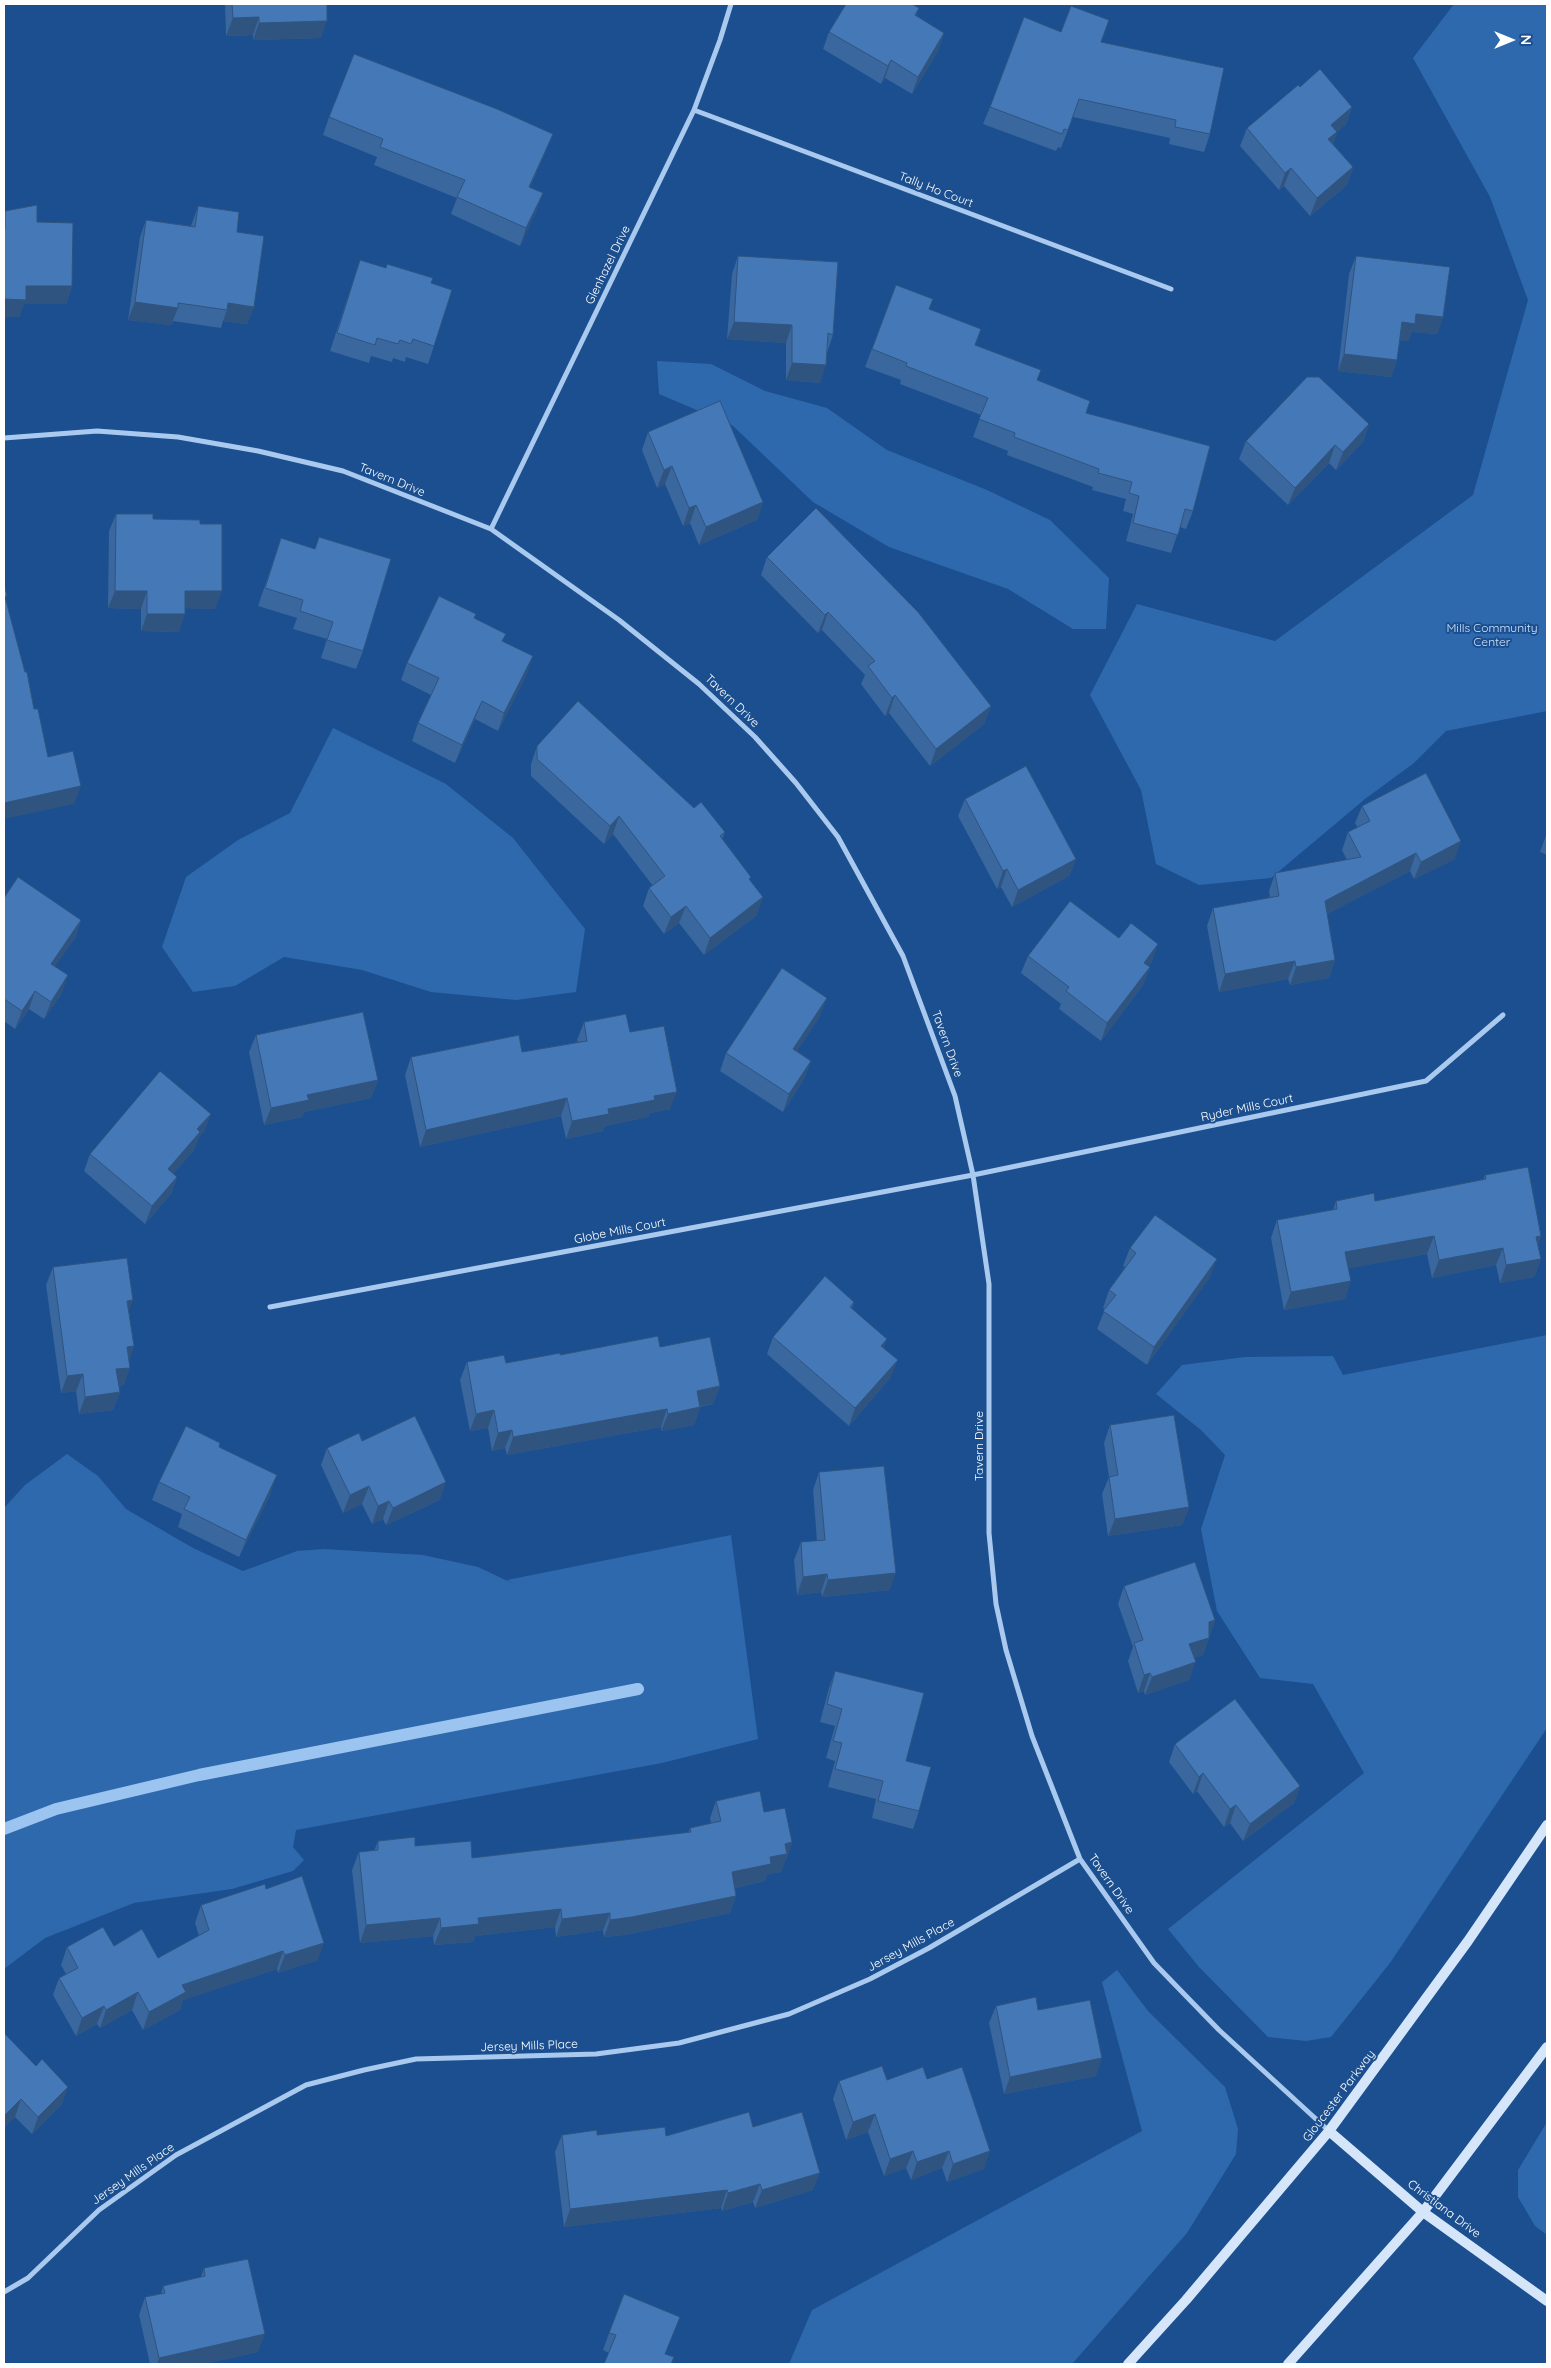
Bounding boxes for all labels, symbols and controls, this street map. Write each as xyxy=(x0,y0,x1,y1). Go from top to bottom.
north arrow xyxy=(1486,15,1536,65)
text: N xyxy=(1517,35,1535,45)
street label: Tally Ho Court xyxy=(897,169,975,211)
street label: Glenhazel Drive xyxy=(583,223,633,307)
street label: Tavern Drive xyxy=(357,460,427,500)
park label: Mills Community Center xyxy=(1446,621,1538,649)
street label: Tavern Drive xyxy=(702,672,762,730)
street label: Tavern Drive xyxy=(928,1009,966,1079)
street label: Ryder Mills Court xyxy=(1199,1091,1295,1125)
street label: Globe Mills Court xyxy=(573,1215,667,1247)
street label: Tavern Drive xyxy=(972,1411,986,1481)
street label: Tavern Drive xyxy=(1085,1851,1137,1917)
street label: Jersey Mills Place xyxy=(865,1915,957,1975)
street label: Jersey Mills Place xyxy=(480,2037,578,2055)
street label: Gloucester Parkway xyxy=(1300,2047,1378,2145)
street label: Jersey Mills Place xyxy=(89,2140,177,2208)
street label: Christiana Drive xyxy=(1405,2177,1483,2241)

